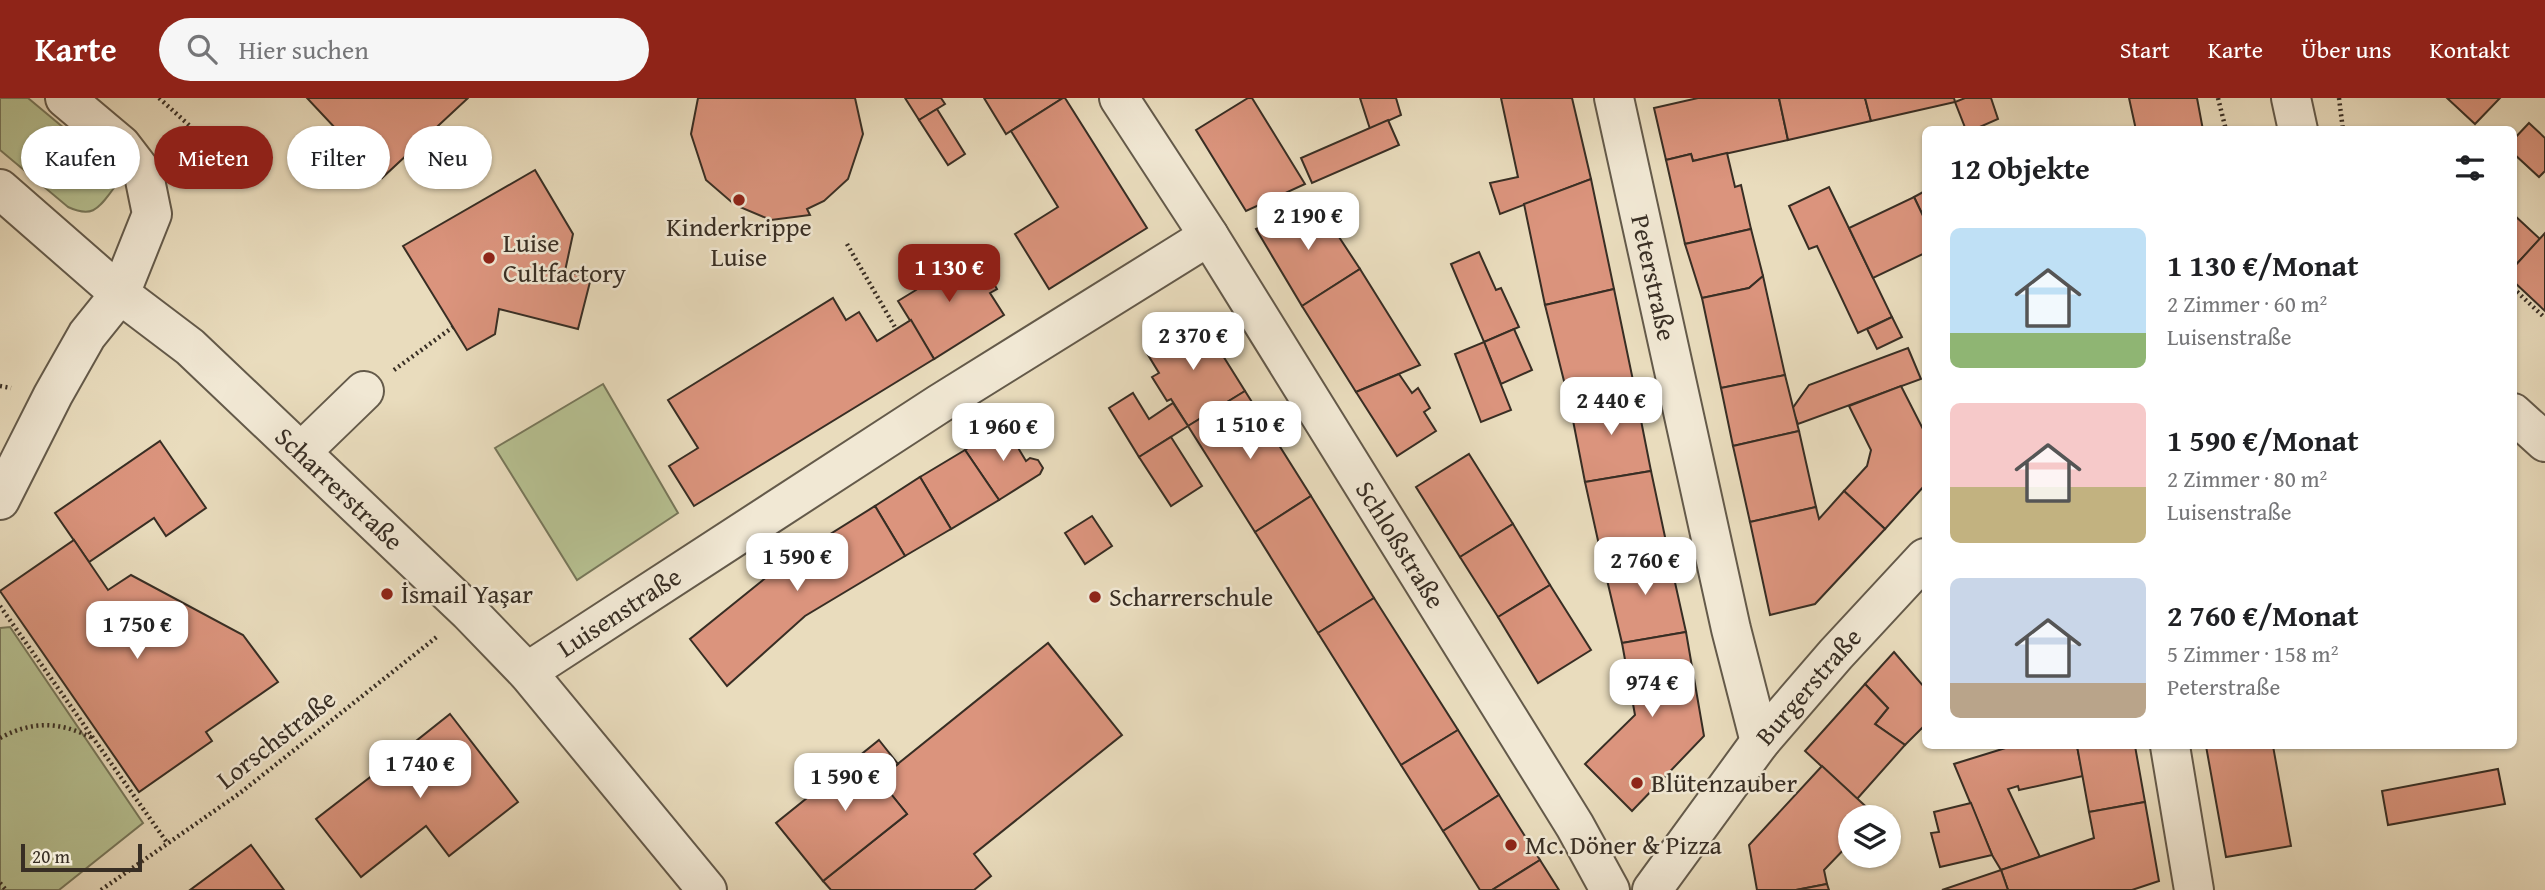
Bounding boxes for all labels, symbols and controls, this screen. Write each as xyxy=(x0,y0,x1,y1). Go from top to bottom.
search box xyxy=(159,18,649,81)
text: Karte xyxy=(35,25,117,73)
icon: search xyxy=(183,30,221,68)
text: Hier suchen xyxy=(239,30,369,69)
text: Start xyxy=(2120,32,2170,67)
text: Karte xyxy=(2208,32,2263,67)
text: Über uns xyxy=(2301,32,2392,67)
text: Kontakt xyxy=(2430,32,2510,67)
chip: Kaufen xyxy=(21,126,140,189)
chip: Mieten xyxy=(154,126,273,189)
chip: Filter xyxy=(287,126,390,189)
chip: Neu xyxy=(404,126,492,189)
text: 12 Objekte xyxy=(1950,146,2090,190)
icon: filters xyxy=(2451,149,2489,187)
marker: Kinderkrippe Luise xyxy=(731,192,747,208)
pin: 2 190 € xyxy=(1243,192,1373,252)
text: 2 190 € xyxy=(1273,198,1343,231)
place label: Kinderkrippe Luise xyxy=(666,207,812,276)
street label: Peterstraße xyxy=(1621,211,1687,344)
place label: Luise Cultfactory xyxy=(503,223,626,292)
text: 1 130 €/Monat xyxy=(2167,243,2359,287)
pin: 1 130 € xyxy=(884,244,1014,304)
marker: Luise Cultfactory xyxy=(481,250,497,266)
text: 1 130 € xyxy=(914,250,984,283)
icon: home xyxy=(2006,256,2090,340)
text: 2 Zimmer · 60 m² xyxy=(2167,287,2327,320)
pin: 2 370 € xyxy=(1128,313,1258,372)
text: 2 370 € xyxy=(1158,318,1228,351)
text: Luisenstraße xyxy=(2167,320,2292,353)
pin: 2 440 € xyxy=(1546,378,1676,437)
text: 2 440 € xyxy=(1576,383,1646,416)
pin: 1 510 € xyxy=(1185,402,1315,461)
pin: 1 960 € xyxy=(938,404,1068,463)
text: 1 510 € xyxy=(1215,407,1285,440)
text: 1 960 € xyxy=(968,409,1038,442)
street label: Scharrerstraße xyxy=(266,418,413,559)
text: 1 590 €/Monat xyxy=(2167,418,2359,462)
icon: home xyxy=(2006,431,2090,515)
text: 2 Zimmer · 80 m² xyxy=(2167,462,2327,495)
street label: Schloßstraße xyxy=(1346,473,1455,616)
text: Luisenstraße xyxy=(2167,495,2292,528)
pin: 1 590 € xyxy=(732,533,862,593)
pin: 2 760 € xyxy=(1580,538,1710,597)
text: 1 590 € xyxy=(762,539,832,572)
text: 2 760 € xyxy=(1610,543,1680,576)
street label: Luisenstraße xyxy=(549,557,689,666)
place label: İsmail Yaşar xyxy=(401,574,533,613)
place label: Scharrerschule xyxy=(1109,577,1273,616)
marker: İsmail Yaşar xyxy=(379,586,395,602)
marker: Scharrerschule xyxy=(1087,589,1103,605)
text: 2 760 €/Monat xyxy=(2167,593,2359,637)
pin: 1 750 € xyxy=(72,602,202,661)
icon: home xyxy=(2006,606,2090,690)
text: 1 750 € xyxy=(102,607,172,640)
street label: Burgerstraße xyxy=(1746,618,1870,754)
text: 5 Zimmer · 158 m² xyxy=(2167,637,2338,670)
pin: 974 € xyxy=(1603,660,1701,719)
text: 974 € xyxy=(1626,665,1678,698)
text: Peterstraße xyxy=(2167,670,2280,703)
street label: Lorschstraße xyxy=(208,679,344,798)
pin: 1 740 € xyxy=(355,740,485,800)
text: 1 740 € xyxy=(385,746,455,779)
pin: 1 590 € xyxy=(780,754,910,813)
text: 1 590 € xyxy=(810,759,880,792)
place label: Blütenzauber xyxy=(1651,763,1797,802)
marker: Blütenzauber xyxy=(1629,775,1645,791)
map controls xyxy=(1838,805,1901,868)
button: layers xyxy=(1838,805,1901,868)
place label: Mc. Döner & Pizza xyxy=(1525,825,1723,864)
marker: Mc. Döner & Pizza xyxy=(1503,837,1519,853)
scale bar xyxy=(21,841,142,873)
text: 20 m xyxy=(32,842,70,870)

